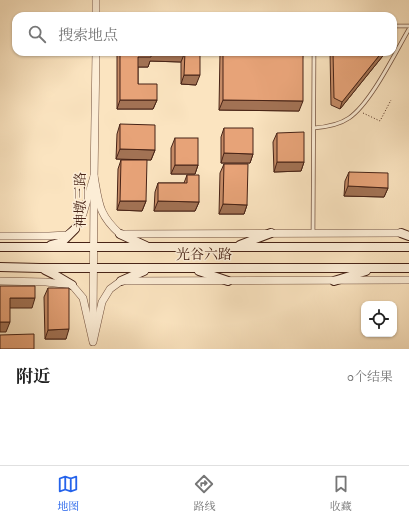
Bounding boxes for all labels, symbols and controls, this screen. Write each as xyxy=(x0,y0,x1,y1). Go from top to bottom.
search box xyxy=(12,12,397,56)
icon: search xyxy=(26,23,48,45)
text: 搜索地点 xyxy=(58,26,118,45)
street label: 神墩三路 xyxy=(72,172,90,228)
street label: 光谷六路 xyxy=(176,246,232,264)
map controls xyxy=(361,301,397,337)
button: locate xyxy=(361,301,397,337)
text: 附近 xyxy=(16,366,50,388)
text: 0个结果 xyxy=(347,369,393,385)
tab: 地图 xyxy=(57,473,79,514)
tab: 路线 xyxy=(193,473,215,514)
tab: 收藏 xyxy=(330,473,352,514)

